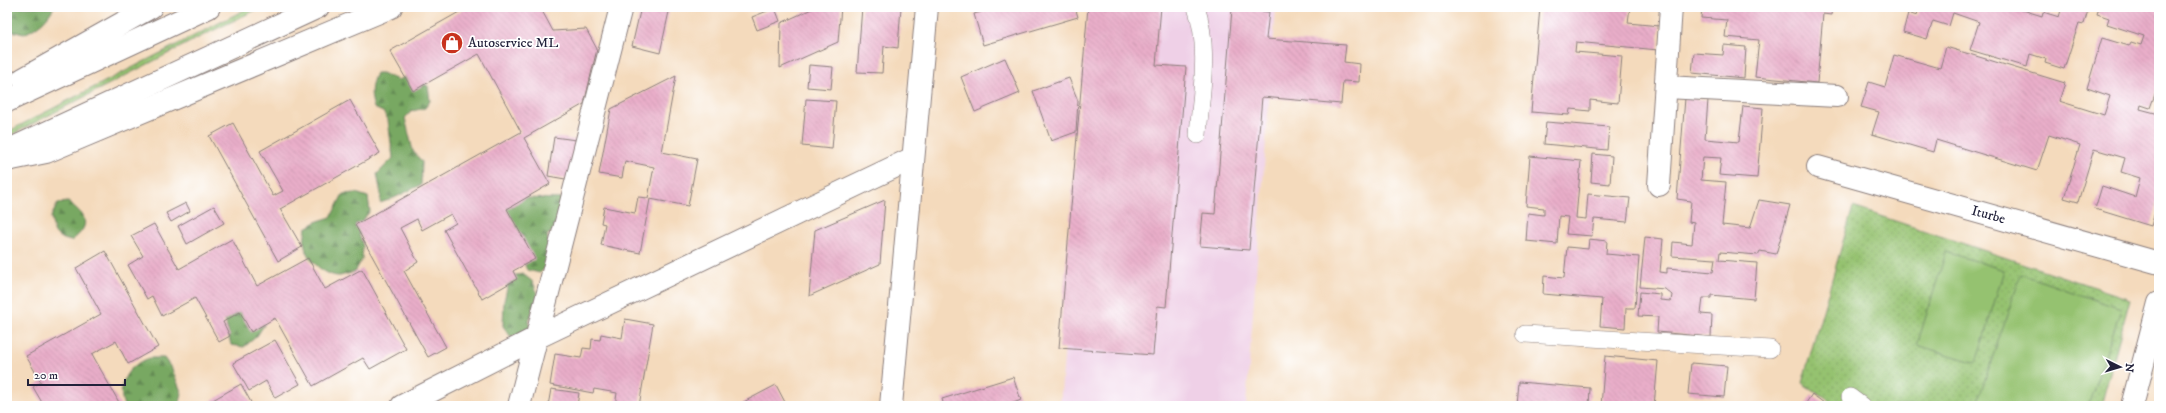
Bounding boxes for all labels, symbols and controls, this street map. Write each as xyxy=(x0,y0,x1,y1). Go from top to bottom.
shop icon: Autoservice ML xyxy=(439,30,465,56)
place label: Autoservice ML xyxy=(468,34,558,52)
street label: Iturbe xyxy=(1969,202,2008,228)
north arrow xyxy=(2100,347,2140,387)
scale bar xyxy=(28,361,125,387)
text: N xyxy=(2122,363,2136,373)
text: 20 m xyxy=(34,368,58,383)

